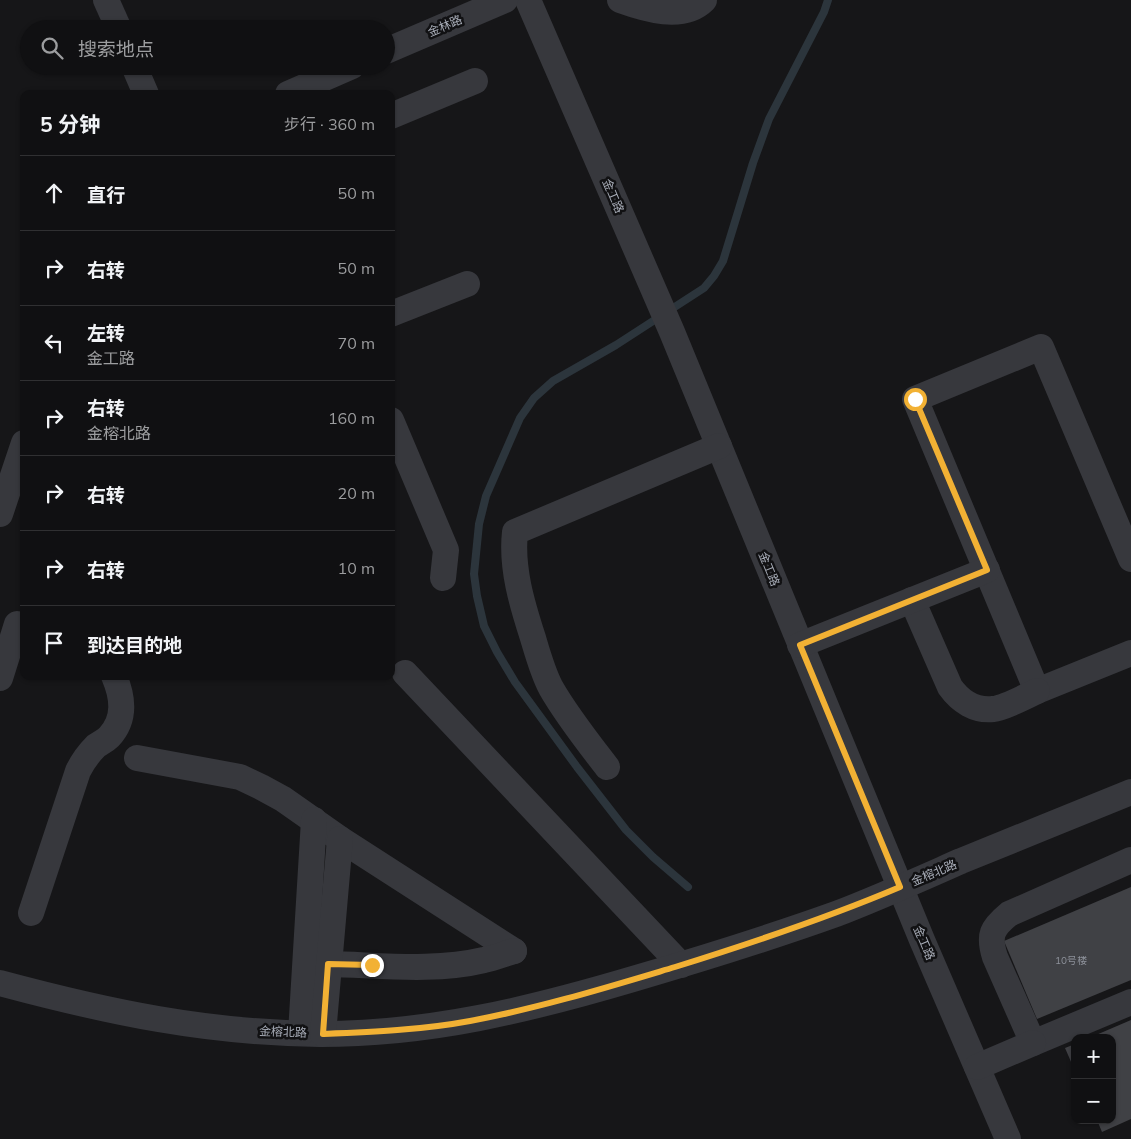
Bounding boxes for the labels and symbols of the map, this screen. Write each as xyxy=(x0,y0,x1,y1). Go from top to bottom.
street label: 金林路 xyxy=(425,12,464,39)
street label: 金工路 xyxy=(600,176,627,215)
route start xyxy=(904,388,927,411)
street label: 金工路 xyxy=(756,549,783,588)
street label: 金榕北路 xyxy=(909,856,959,889)
street label: 金工路 xyxy=(911,923,938,962)
route end xyxy=(361,954,384,977)
house number: 10号楼 xyxy=(1055,954,1087,967)
street label: 金榕北路 xyxy=(259,1023,307,1040)

